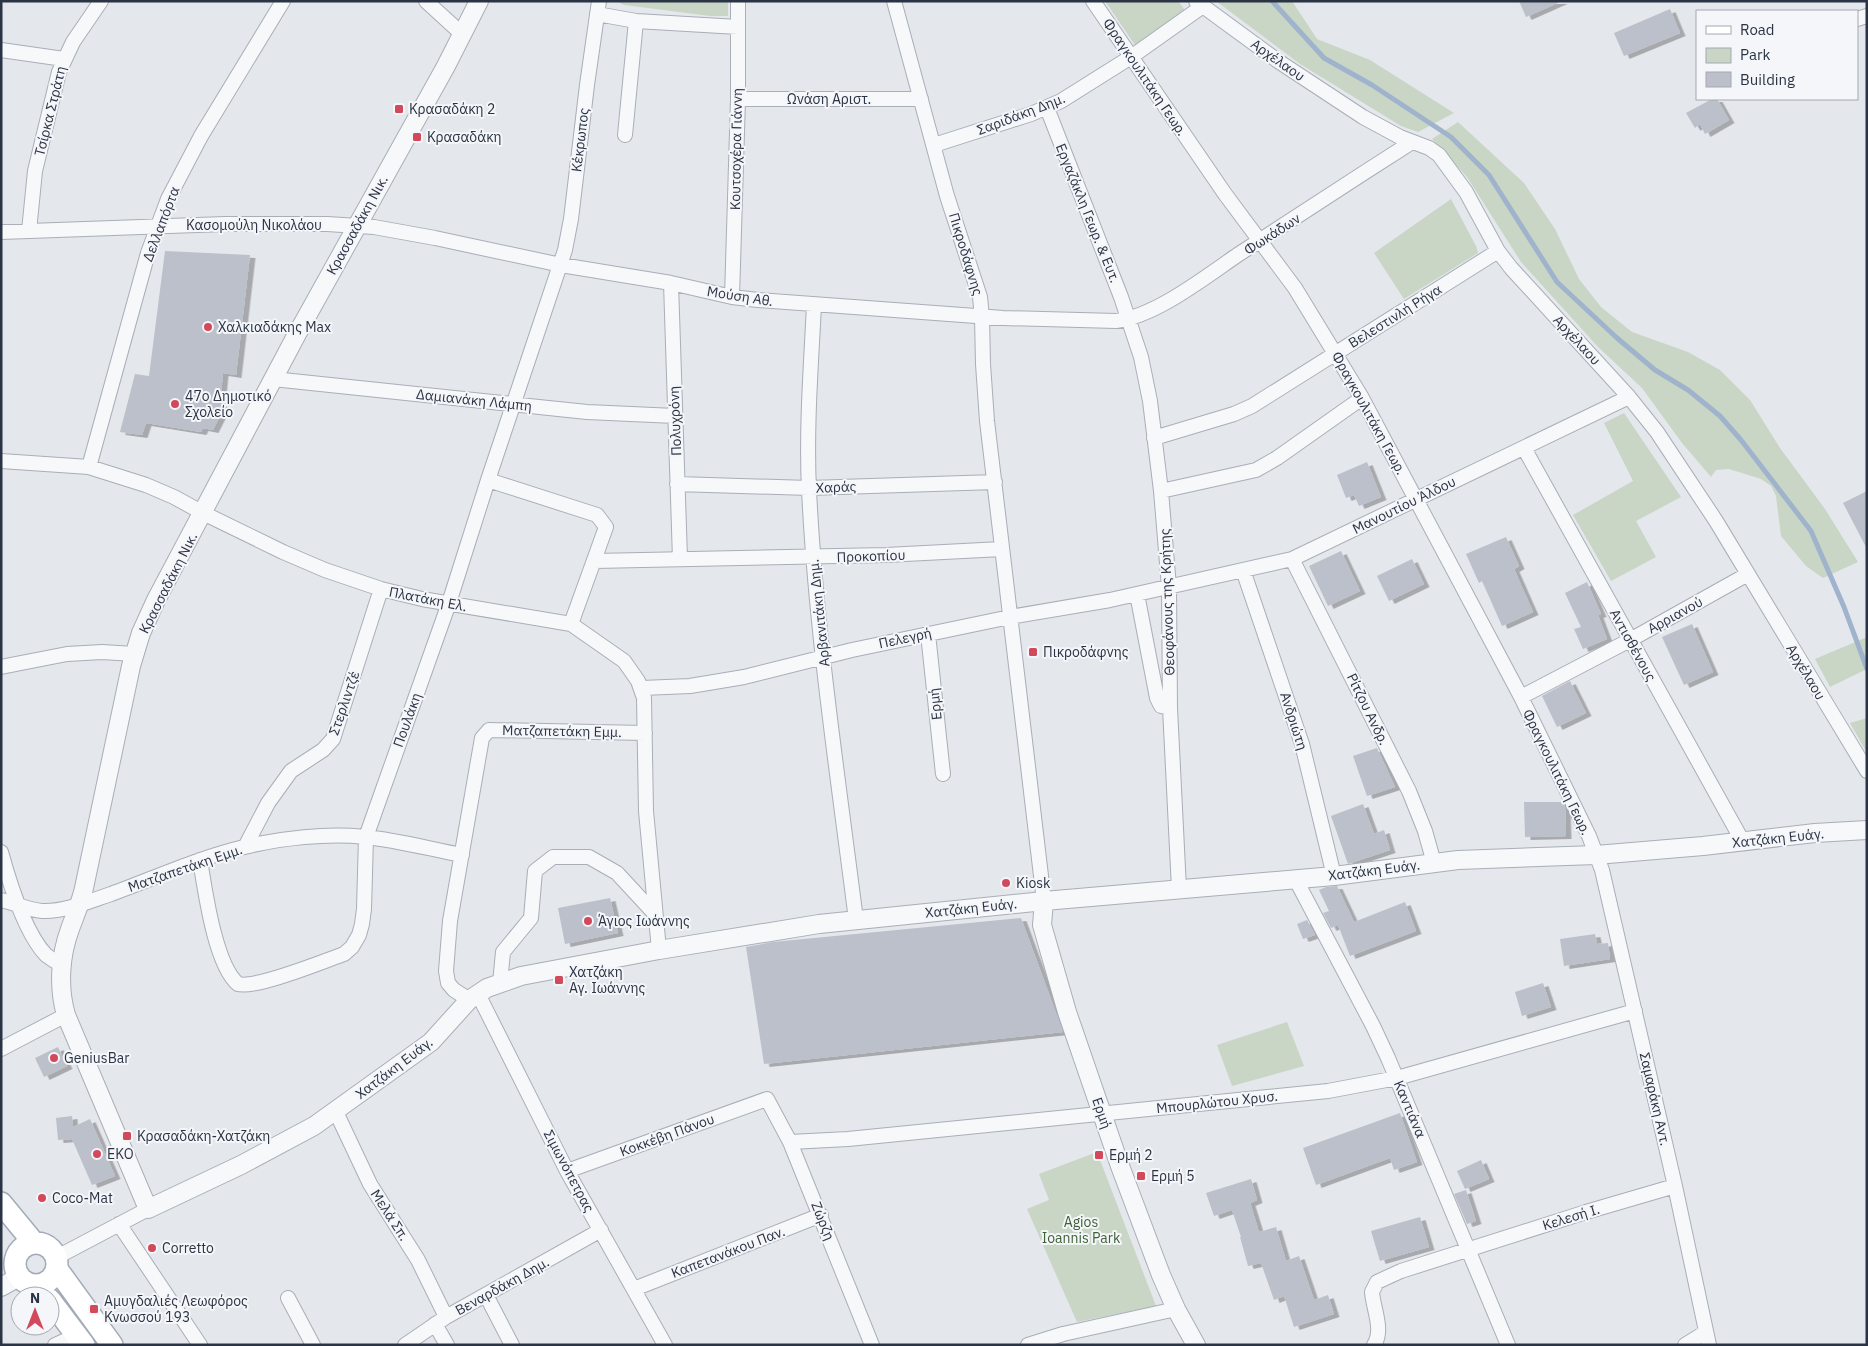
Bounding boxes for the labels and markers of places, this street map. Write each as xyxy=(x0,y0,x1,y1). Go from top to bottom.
place label: Κρασαδάκη 2 xyxy=(409,100,495,118)
marker: Κρασαδάκη 2 xyxy=(393,103,405,115)
place label: Κρασαδάκη xyxy=(427,128,502,146)
marker: Κρασαδάκη xyxy=(411,131,423,143)
place label: Χαλκιαδάκης Max xyxy=(218,318,331,336)
marker: Χαλκιαδάκης Max xyxy=(202,321,214,333)
place label: 47ο Δημοτικό Σχολείο xyxy=(185,387,272,421)
marker: 47ο Δημοτικό Σχολείο xyxy=(169,398,181,410)
place label: Πικροδάφνης xyxy=(1043,643,1129,661)
marker: Πικροδάφνης xyxy=(1027,646,1039,658)
place label: Kiosk xyxy=(1016,874,1051,892)
marker: Kiosk xyxy=(1000,877,1012,889)
place label: Άγιος Ιωάννης xyxy=(598,912,690,930)
marker: Άγιος Ιωάννης xyxy=(582,915,594,927)
place label: Χατζάκη Αγ. Ιωάννης xyxy=(569,963,646,997)
marker: Χατζάκη Αγ. Ιωάννης xyxy=(553,974,565,986)
place label: GeniusBar xyxy=(64,1049,129,1067)
marker: GeniusBar xyxy=(48,1052,60,1064)
place label: Κρασαδάκη-Χατζάκη xyxy=(137,1127,270,1145)
marker: Κρασαδάκη-Χατζάκη xyxy=(121,1130,133,1142)
place label: EKO xyxy=(107,1145,134,1163)
place label: Ερμή 2 xyxy=(1109,1146,1153,1164)
marker: EKO xyxy=(91,1148,103,1160)
marker: Ερμή 2 xyxy=(1093,1149,1105,1161)
place label: Ερμή 5 xyxy=(1151,1167,1195,1185)
marker: Ερμή 5 xyxy=(1135,1170,1147,1182)
place label: Coco-Mat xyxy=(52,1189,113,1207)
marker: Coco-Mat xyxy=(36,1192,48,1204)
place label: Corretto xyxy=(162,1239,214,1257)
marker: Corretto xyxy=(146,1242,158,1254)
place label: Αμυγδαλιές Λεωφόρος Κνωσσού 193 xyxy=(104,1292,248,1326)
marker: Αμυγδαλιές Λεωφόρος Κνωσσού 193 xyxy=(88,1303,100,1315)

